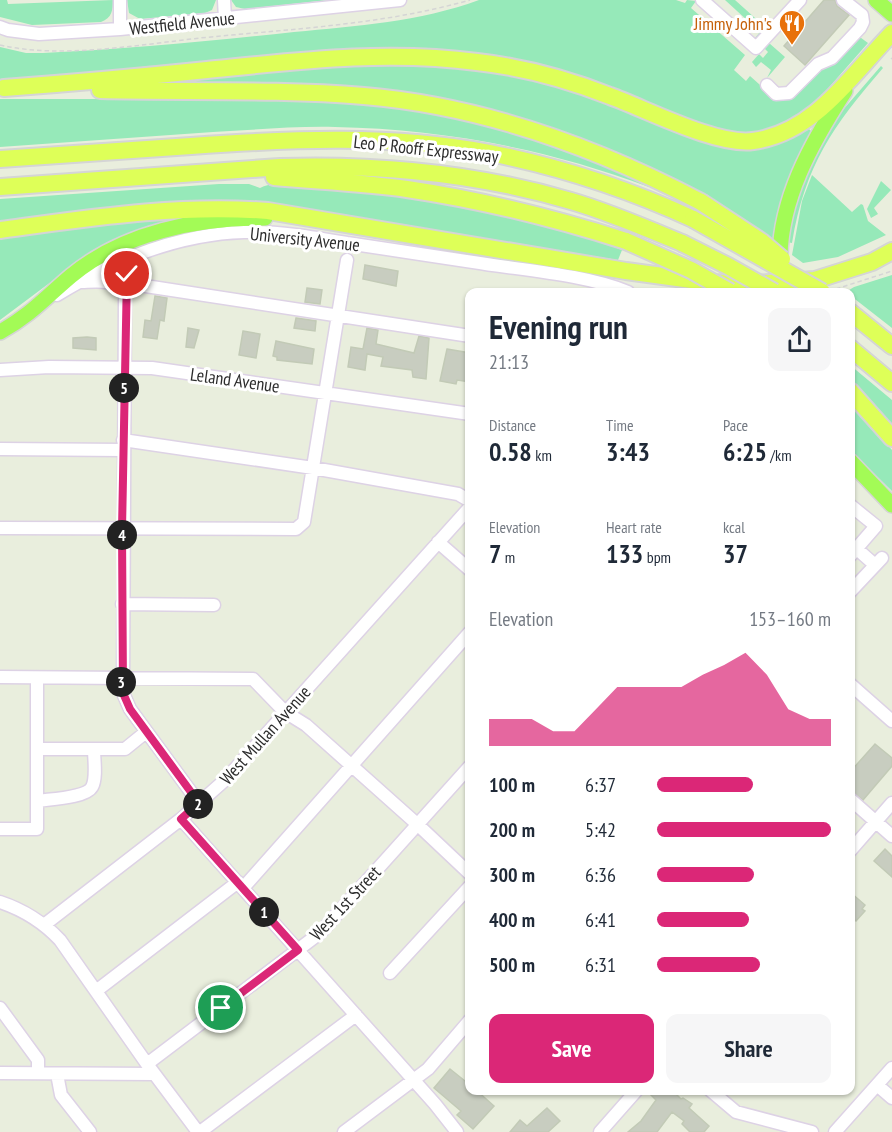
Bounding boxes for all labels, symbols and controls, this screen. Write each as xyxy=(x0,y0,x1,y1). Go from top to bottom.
street label: Westfield Avenue xyxy=(128,6,236,40)
restaurant icon: Jimmy John's xyxy=(777,8,807,46)
place label: Jimmy John's xyxy=(693,12,772,35)
street label: Leo P Rooff Expressway xyxy=(353,130,500,168)
street label: University Avenue xyxy=(249,222,361,256)
pin xyxy=(101,248,152,299)
icon: check xyxy=(110,257,143,290)
text: Evening run xyxy=(489,305,628,348)
button: share xyxy=(768,308,831,371)
text: 21:13 xyxy=(489,349,529,375)
street label: Leland Avenue xyxy=(189,362,281,398)
pin: 5 xyxy=(109,373,139,403)
text: 5 xyxy=(120,378,128,398)
text: Distance xyxy=(489,415,536,435)
text: Time xyxy=(606,415,634,435)
text: Pace xyxy=(723,415,748,435)
text: 0.58 xyxy=(489,435,532,468)
text: 3:43 xyxy=(606,435,650,468)
text: 6:25 xyxy=(723,435,767,468)
text: km xyxy=(532,445,552,465)
text: /km xyxy=(767,445,792,465)
text: Elevation xyxy=(489,517,540,537)
text: Heart rate xyxy=(606,517,662,537)
text: kcal xyxy=(723,517,745,537)
pin: 4 xyxy=(107,520,137,550)
text: 4 xyxy=(118,525,126,545)
text: 7 xyxy=(489,537,501,570)
text: 133 xyxy=(606,537,643,570)
text: 37 xyxy=(723,537,748,570)
text: m xyxy=(501,547,515,567)
text: bpm xyxy=(643,547,671,567)
text: Elevation xyxy=(489,606,553,632)
text: 153–160 m xyxy=(749,606,831,632)
pin: 3 xyxy=(106,667,136,697)
text: 3 xyxy=(117,672,125,692)
street label: West Mullan Avenue xyxy=(215,681,315,789)
text: 100 m xyxy=(489,772,535,798)
text: 6:37 xyxy=(585,772,616,798)
pin: 2 xyxy=(183,789,213,819)
text: 2 xyxy=(194,794,202,814)
text: 200 m xyxy=(489,817,535,843)
text: 5:42 xyxy=(585,817,616,843)
street label: West 1st Street xyxy=(305,861,385,945)
text: 300 m xyxy=(489,862,535,888)
text: 6:36 xyxy=(585,862,616,888)
pin: 1 xyxy=(249,897,279,927)
text: 1 xyxy=(260,902,268,922)
text: 400 m xyxy=(489,907,535,933)
text: 6:41 xyxy=(585,907,616,933)
text: 500 m xyxy=(489,952,535,978)
text: 6:31 xyxy=(585,952,616,978)
pin xyxy=(195,982,246,1033)
icon: arrive xyxy=(204,991,237,1024)
button: Save xyxy=(489,1014,654,1083)
button: Share xyxy=(666,1014,831,1083)

